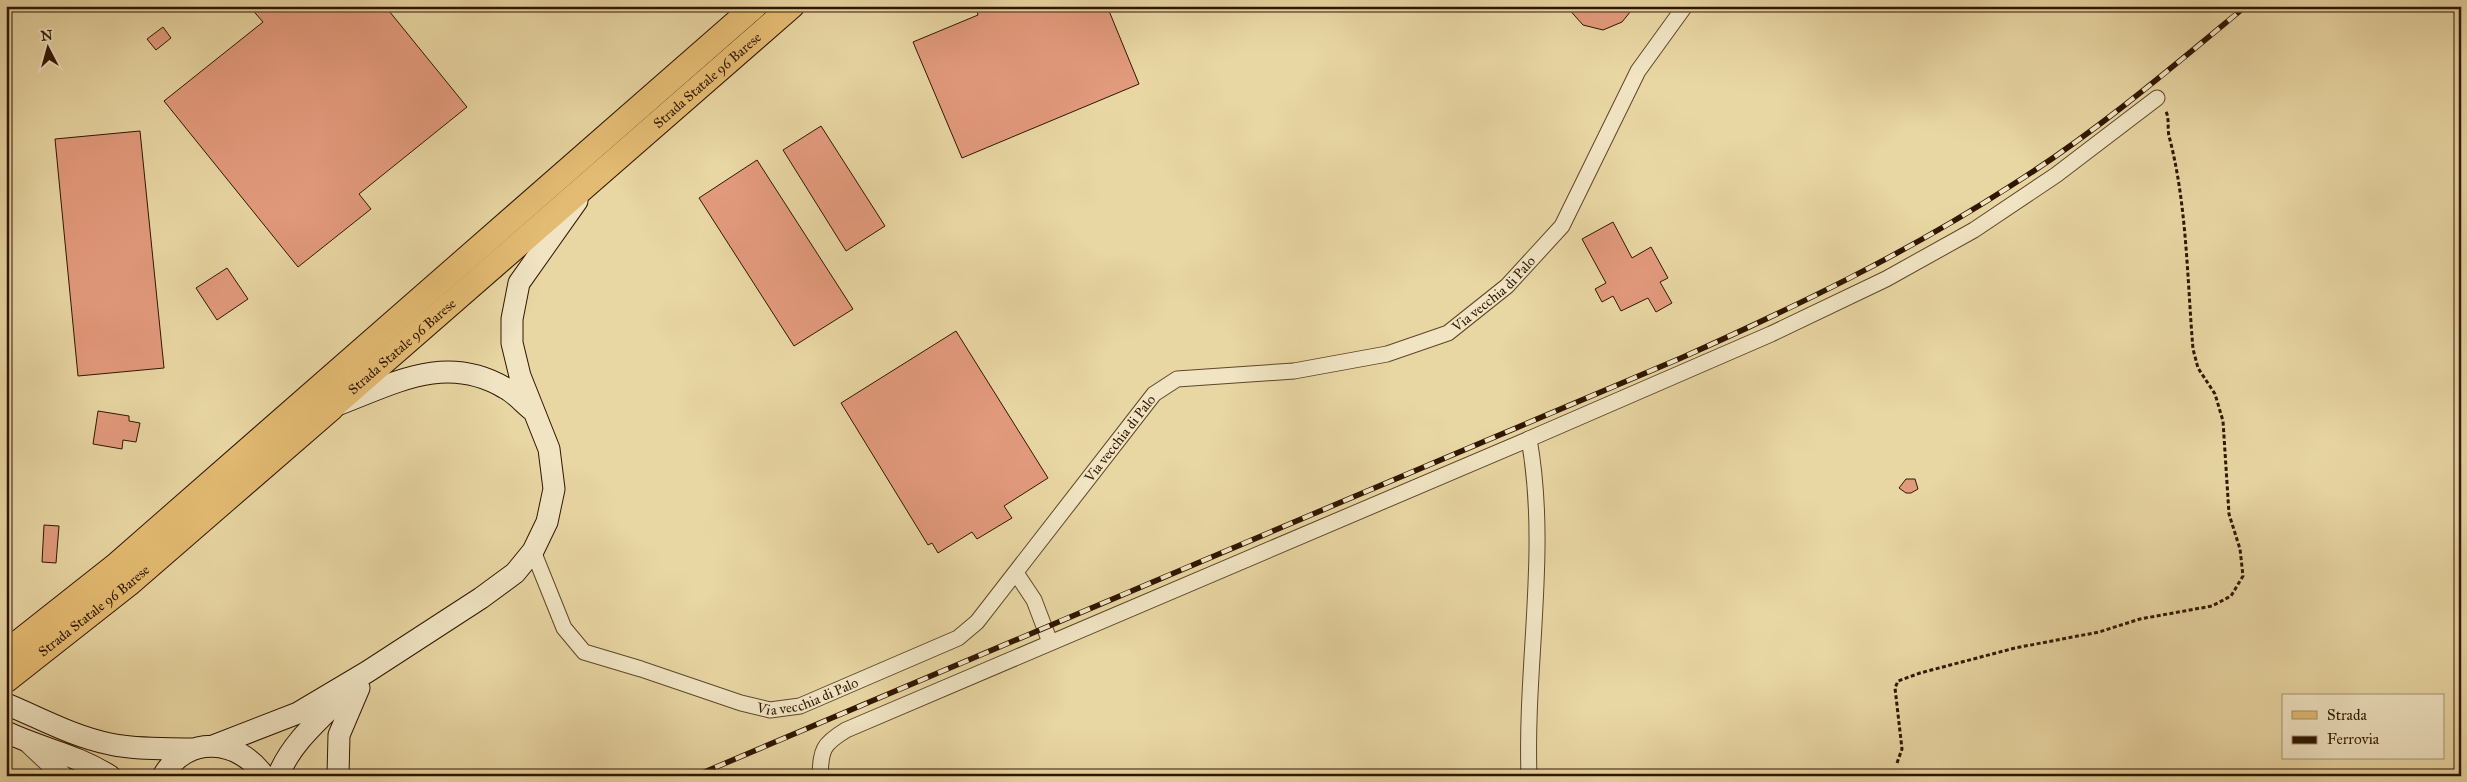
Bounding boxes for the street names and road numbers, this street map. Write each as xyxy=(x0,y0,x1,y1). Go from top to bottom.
street label: Strada Statale 96 Barese xyxy=(650,29,765,132)
street label: Via vecchia di Palo xyxy=(1448,253,1539,336)
street label: Strada Statale 96 Barese xyxy=(345,295,460,398)
street label: Via vecchia di Palo xyxy=(1080,391,1159,486)
street label: Strada Statale 96 Barese xyxy=(35,561,153,660)
street label: Via vecchia di Palo xyxy=(754,674,861,719)

